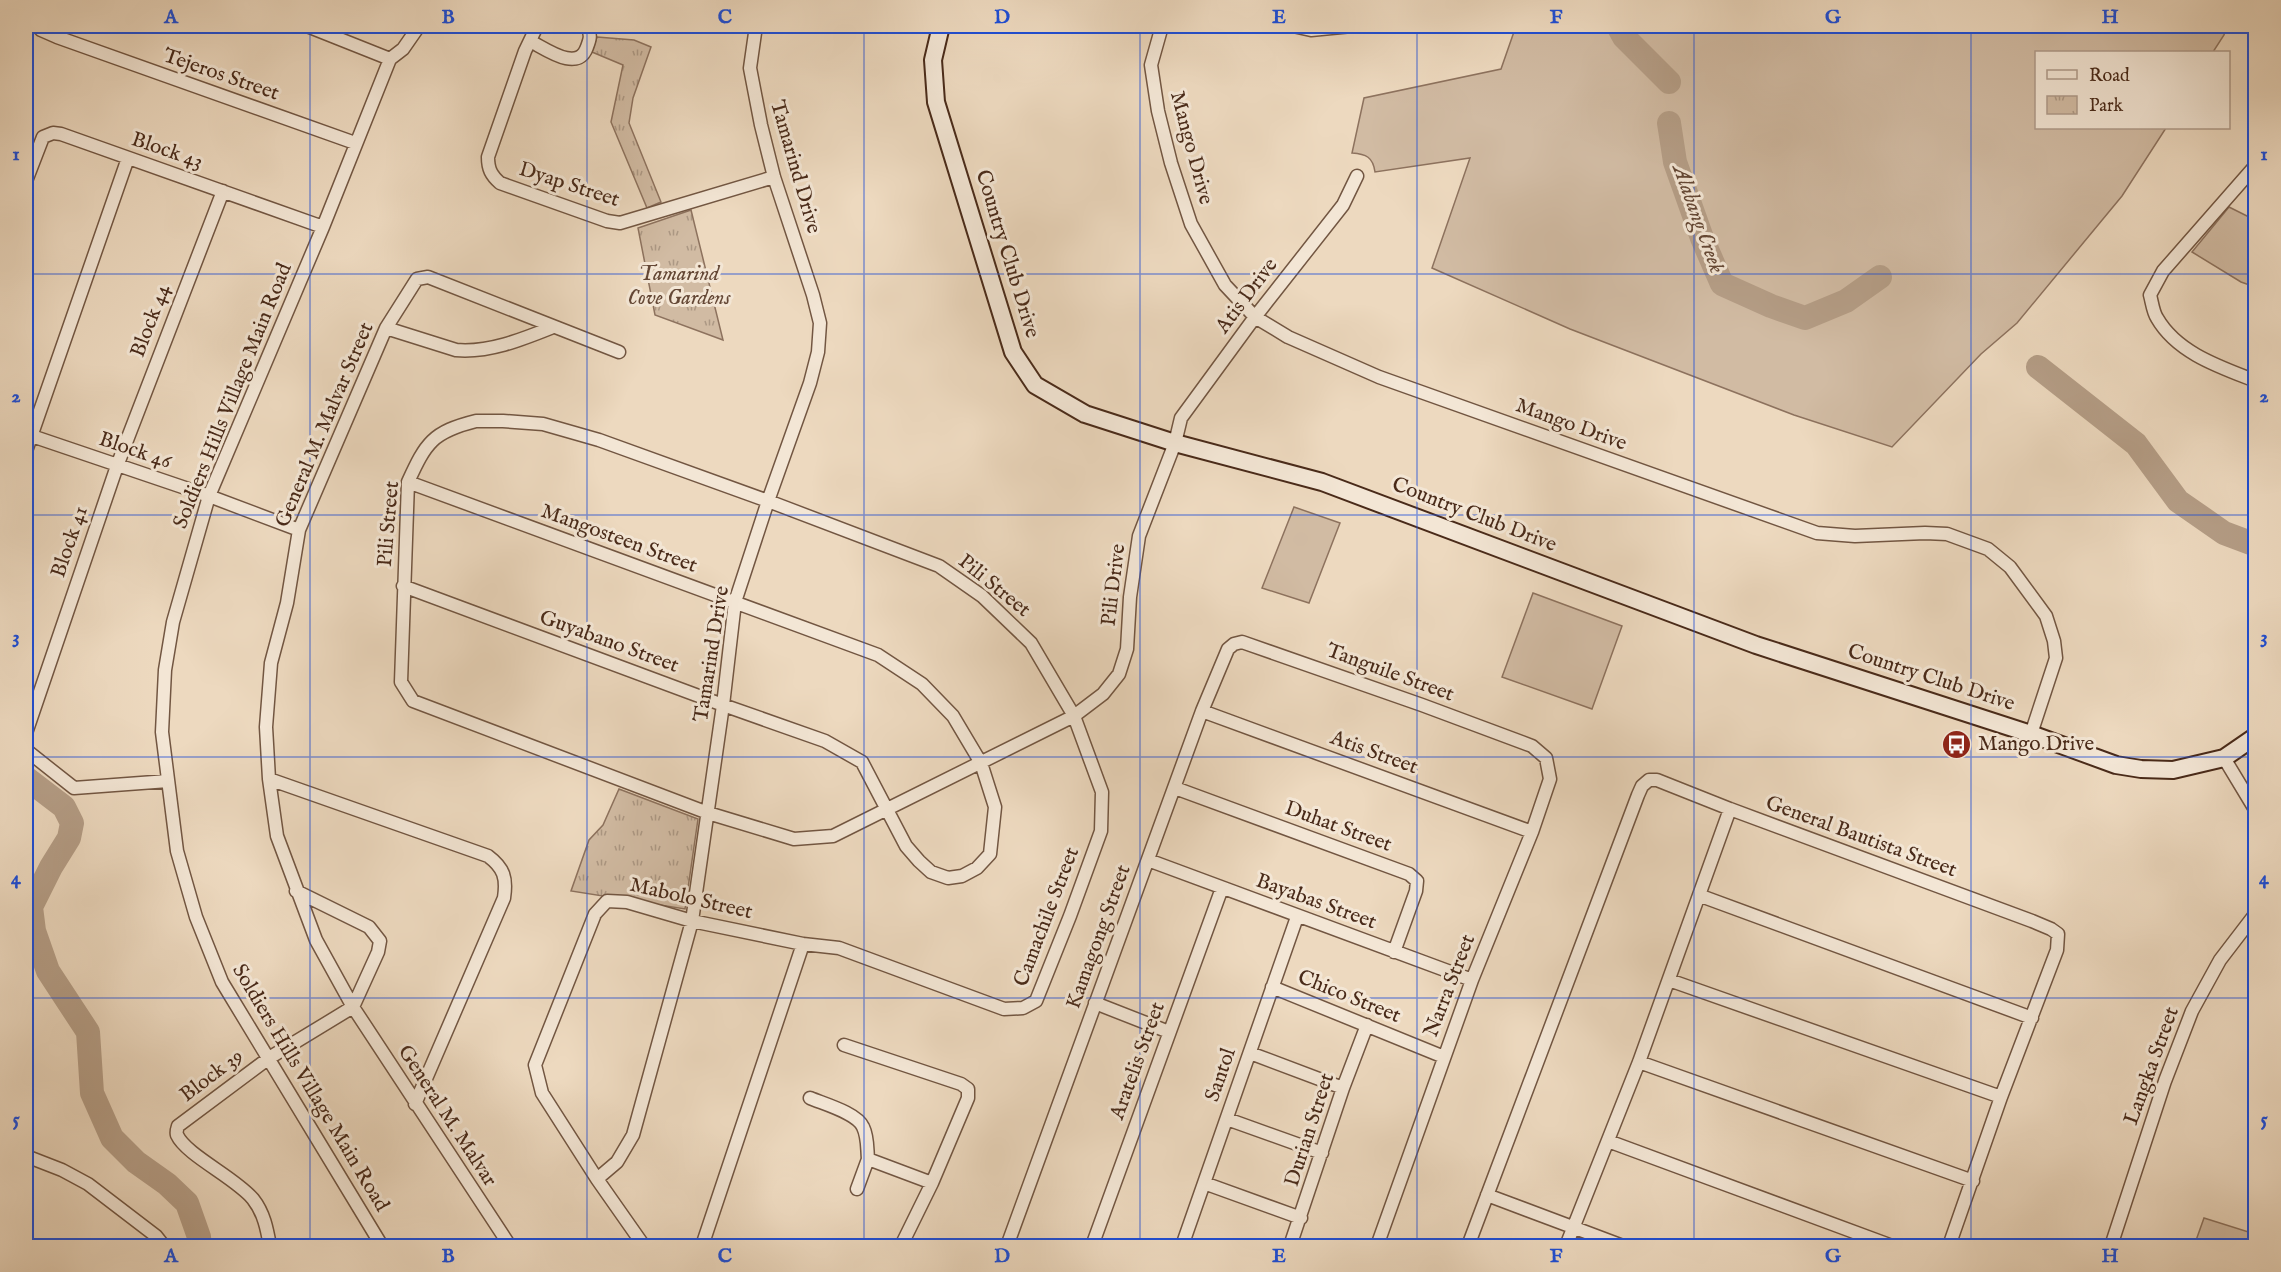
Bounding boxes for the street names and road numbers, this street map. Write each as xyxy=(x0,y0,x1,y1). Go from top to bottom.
street label: Tejeros Street xyxy=(159,43,283,107)
street label: Mango Drive xyxy=(1163,88,1219,208)
street label: Tamarind Drive xyxy=(763,97,827,237)
street label: Block 43 xyxy=(128,126,206,176)
street label: Dyap Street xyxy=(515,156,623,214)
street label: Country Club Drive xyxy=(969,167,1046,342)
street label: Atis Drive xyxy=(1209,252,1284,340)
street label: Soldiers Hills Village Main Road xyxy=(167,259,299,533)
street label: Block 44 xyxy=(125,280,178,361)
street label: General M. Malvar Street xyxy=(270,318,380,532)
street label: Mango Drive xyxy=(1512,392,1631,458)
street label: Block 46 xyxy=(95,426,176,476)
street label: Country Club Drive xyxy=(1388,471,1561,559)
street label: Pili Street xyxy=(372,480,406,568)
street label: Mangosteen Street xyxy=(537,498,701,580)
street label: Block 41 xyxy=(45,503,95,581)
street label: Pili Drive xyxy=(1096,542,1132,628)
street label: Pili Street xyxy=(952,548,1036,624)
street label: Tamarind Drive xyxy=(688,584,736,724)
street label: Guyabano Street xyxy=(536,604,682,680)
street label: Tanguile Street xyxy=(1322,637,1458,709)
street label: Country Club Drive xyxy=(1844,638,2018,718)
street label: Atis Street xyxy=(1326,724,1421,781)
street label: General Bautista Street xyxy=(1762,790,1960,884)
street label: Duhat Street xyxy=(1281,795,1395,859)
street label: Camachile Street xyxy=(1008,843,1086,991)
street label: Kamagong Street xyxy=(1060,861,1138,1013)
street label: Bayabas Street xyxy=(1252,868,1380,936)
street label: Mabolo Street xyxy=(627,872,755,926)
street label: Narra Street xyxy=(1418,931,1482,1041)
street label: Soldiers Hills Village Main Road xyxy=(225,959,395,1217)
street label: Chico Street xyxy=(1293,964,1405,1030)
street label: Aratelis Street xyxy=(1104,998,1172,1125)
street label: Langka Street xyxy=(2118,1003,2186,1129)
street label: General M. Malvar xyxy=(391,1040,503,1192)
street label: Block 39 xyxy=(175,1043,249,1109)
street label: Santol xyxy=(1199,1044,1243,1105)
street label: Durian Street xyxy=(1279,1070,1341,1190)

